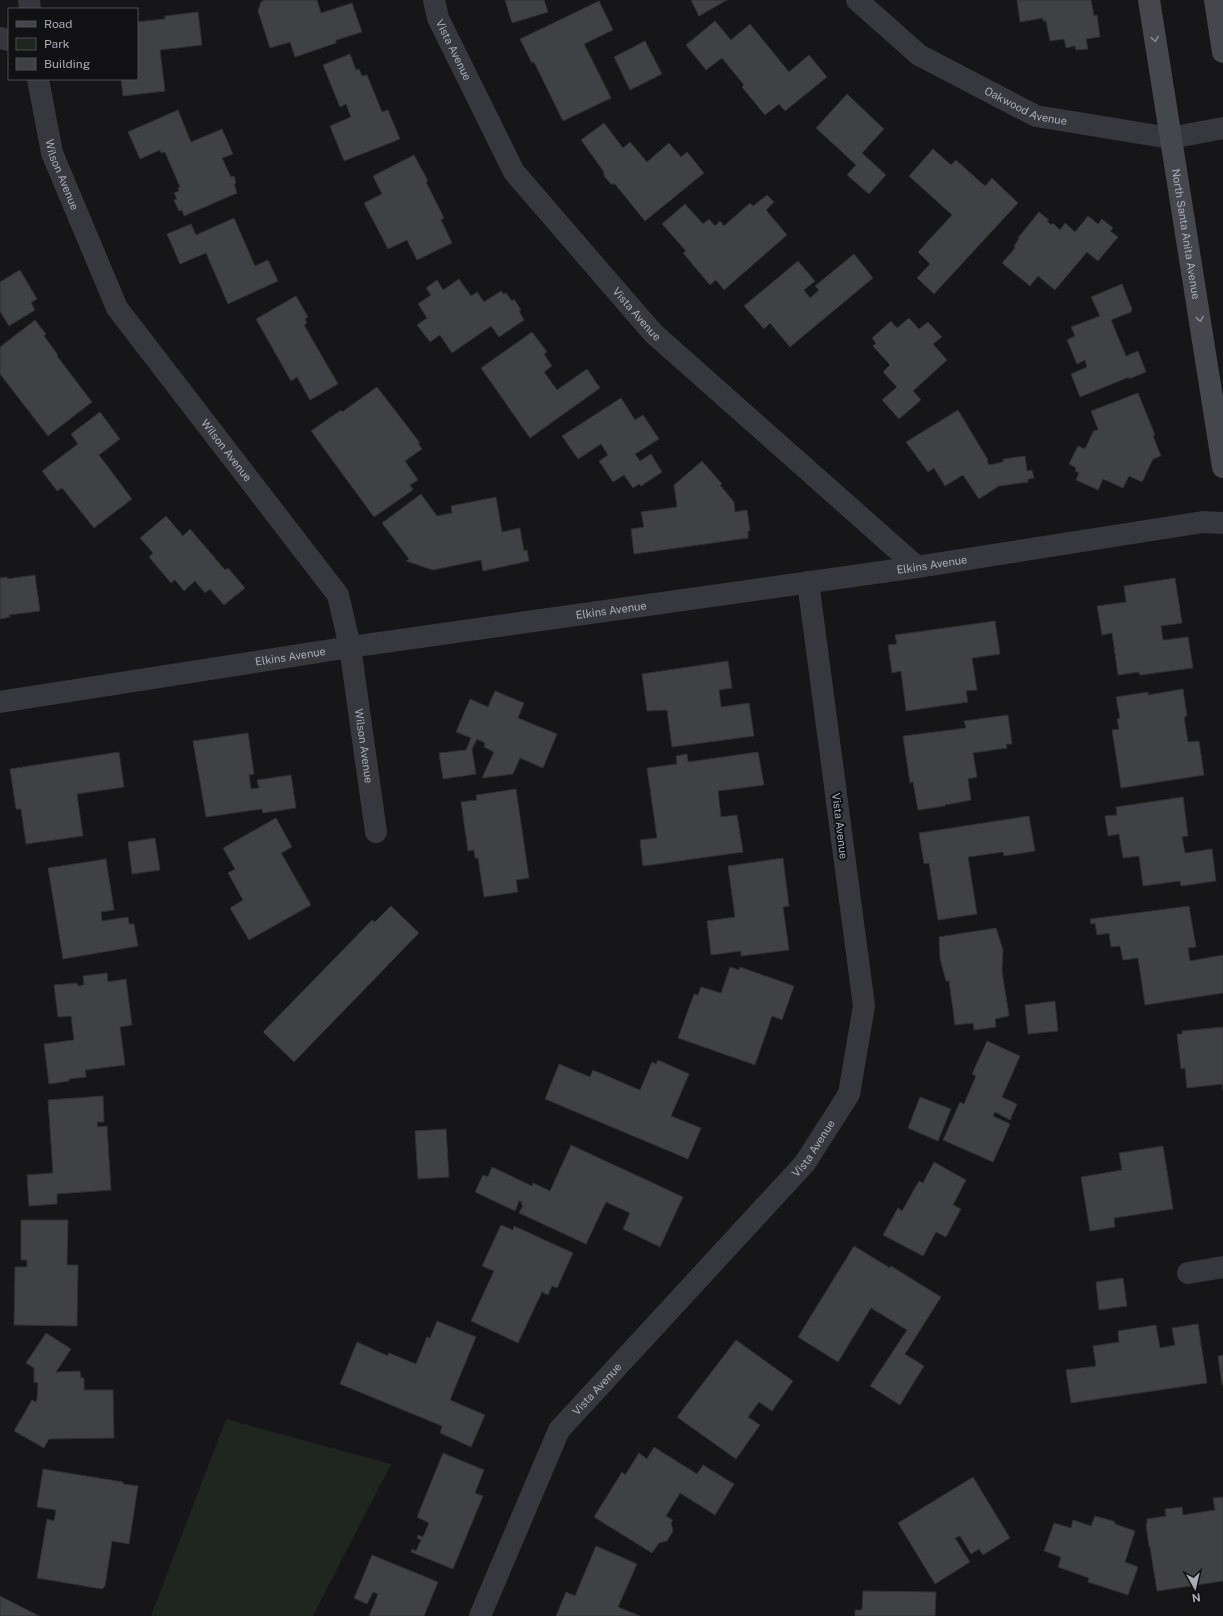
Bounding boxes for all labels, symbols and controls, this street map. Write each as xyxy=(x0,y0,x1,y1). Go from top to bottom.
legend xyxy=(8,8,138,80)
text: Road xyxy=(44,17,72,31)
street label: Vista Avenue xyxy=(434,17,474,82)
one-way arrow xyxy=(1150,35,1159,42)
text: Park xyxy=(44,37,70,51)
text: Building xyxy=(44,57,90,71)
street label: Oakwood Avenue xyxy=(983,84,1068,127)
street label: Wilson Avenue xyxy=(44,138,81,212)
street label: North Santa Anita Avenue xyxy=(1170,168,1202,300)
street label: Vista Avenue xyxy=(610,285,663,343)
one-way arrow xyxy=(1195,316,1204,322)
street label: Wilson Avenue xyxy=(199,417,254,484)
street label: Elkins Avenue xyxy=(896,553,968,576)
street label: Elkins Avenue xyxy=(575,599,647,621)
street label: Elkins Avenue xyxy=(254,645,327,668)
street label: Wilson Avenue xyxy=(353,708,375,784)
street label: Vista Avenue xyxy=(830,792,850,860)
street label: Vista Avenue xyxy=(790,1118,837,1179)
street label: Vista Avenue xyxy=(570,1360,624,1417)
north arrow xyxy=(1175,1568,1215,1608)
text: N xyxy=(1191,1591,1201,1604)

